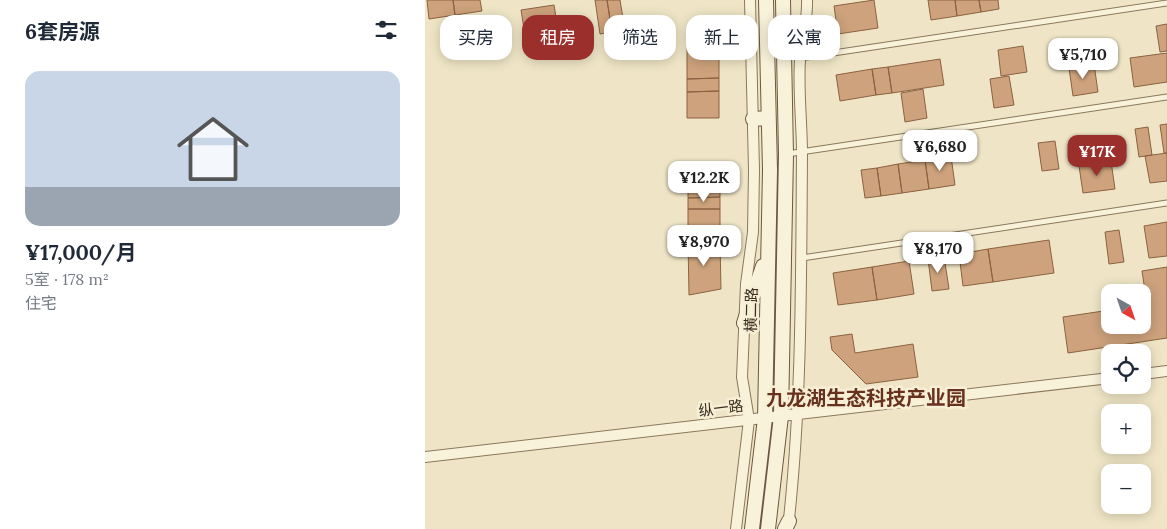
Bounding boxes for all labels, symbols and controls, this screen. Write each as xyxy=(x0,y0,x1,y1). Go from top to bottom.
chip: 买房 xyxy=(440,15,512,60)
chip: 租房 xyxy=(522,15,594,60)
chip: 筛选 xyxy=(604,15,676,60)
chip: 新上 xyxy=(686,15,758,60)
chip: 公寓 xyxy=(768,15,840,60)
icon: filters xyxy=(372,16,400,44)
text: 6套房源 xyxy=(25,18,100,45)
pin: ¥5,710 xyxy=(1042,38,1124,80)
text: ¥5,710 xyxy=(1059,44,1107,64)
icon: home xyxy=(168,104,258,194)
pin: ¥6,680 xyxy=(899,130,981,172)
pin: ¥17K xyxy=(1067,134,1127,177)
text: ¥6,680 xyxy=(913,136,967,156)
text: ¥17K xyxy=(1079,141,1115,161)
pin: ¥12.2K xyxy=(663,160,745,203)
text: ¥12.2K xyxy=(679,167,729,187)
pin: ¥8,970 xyxy=(663,224,745,267)
text: ¥8,970 xyxy=(678,231,730,251)
pin: ¥8,170 xyxy=(897,232,979,274)
text: ¥8,170 xyxy=(914,238,962,258)
text: ¥17,000/月 xyxy=(25,239,137,266)
text: 5室 · 178 m² xyxy=(25,269,109,289)
north arrow xyxy=(1101,284,1151,334)
map controls xyxy=(1101,284,1151,514)
street label: 横二路 xyxy=(741,287,761,333)
text: 住宅 xyxy=(25,293,57,313)
button: locate xyxy=(1101,344,1151,394)
district label: 九龙湖生态科技产业园 xyxy=(766,385,966,410)
street label: 纵一路 xyxy=(698,396,744,420)
button: + xyxy=(1101,404,1151,454)
button: − xyxy=(1101,464,1151,514)

